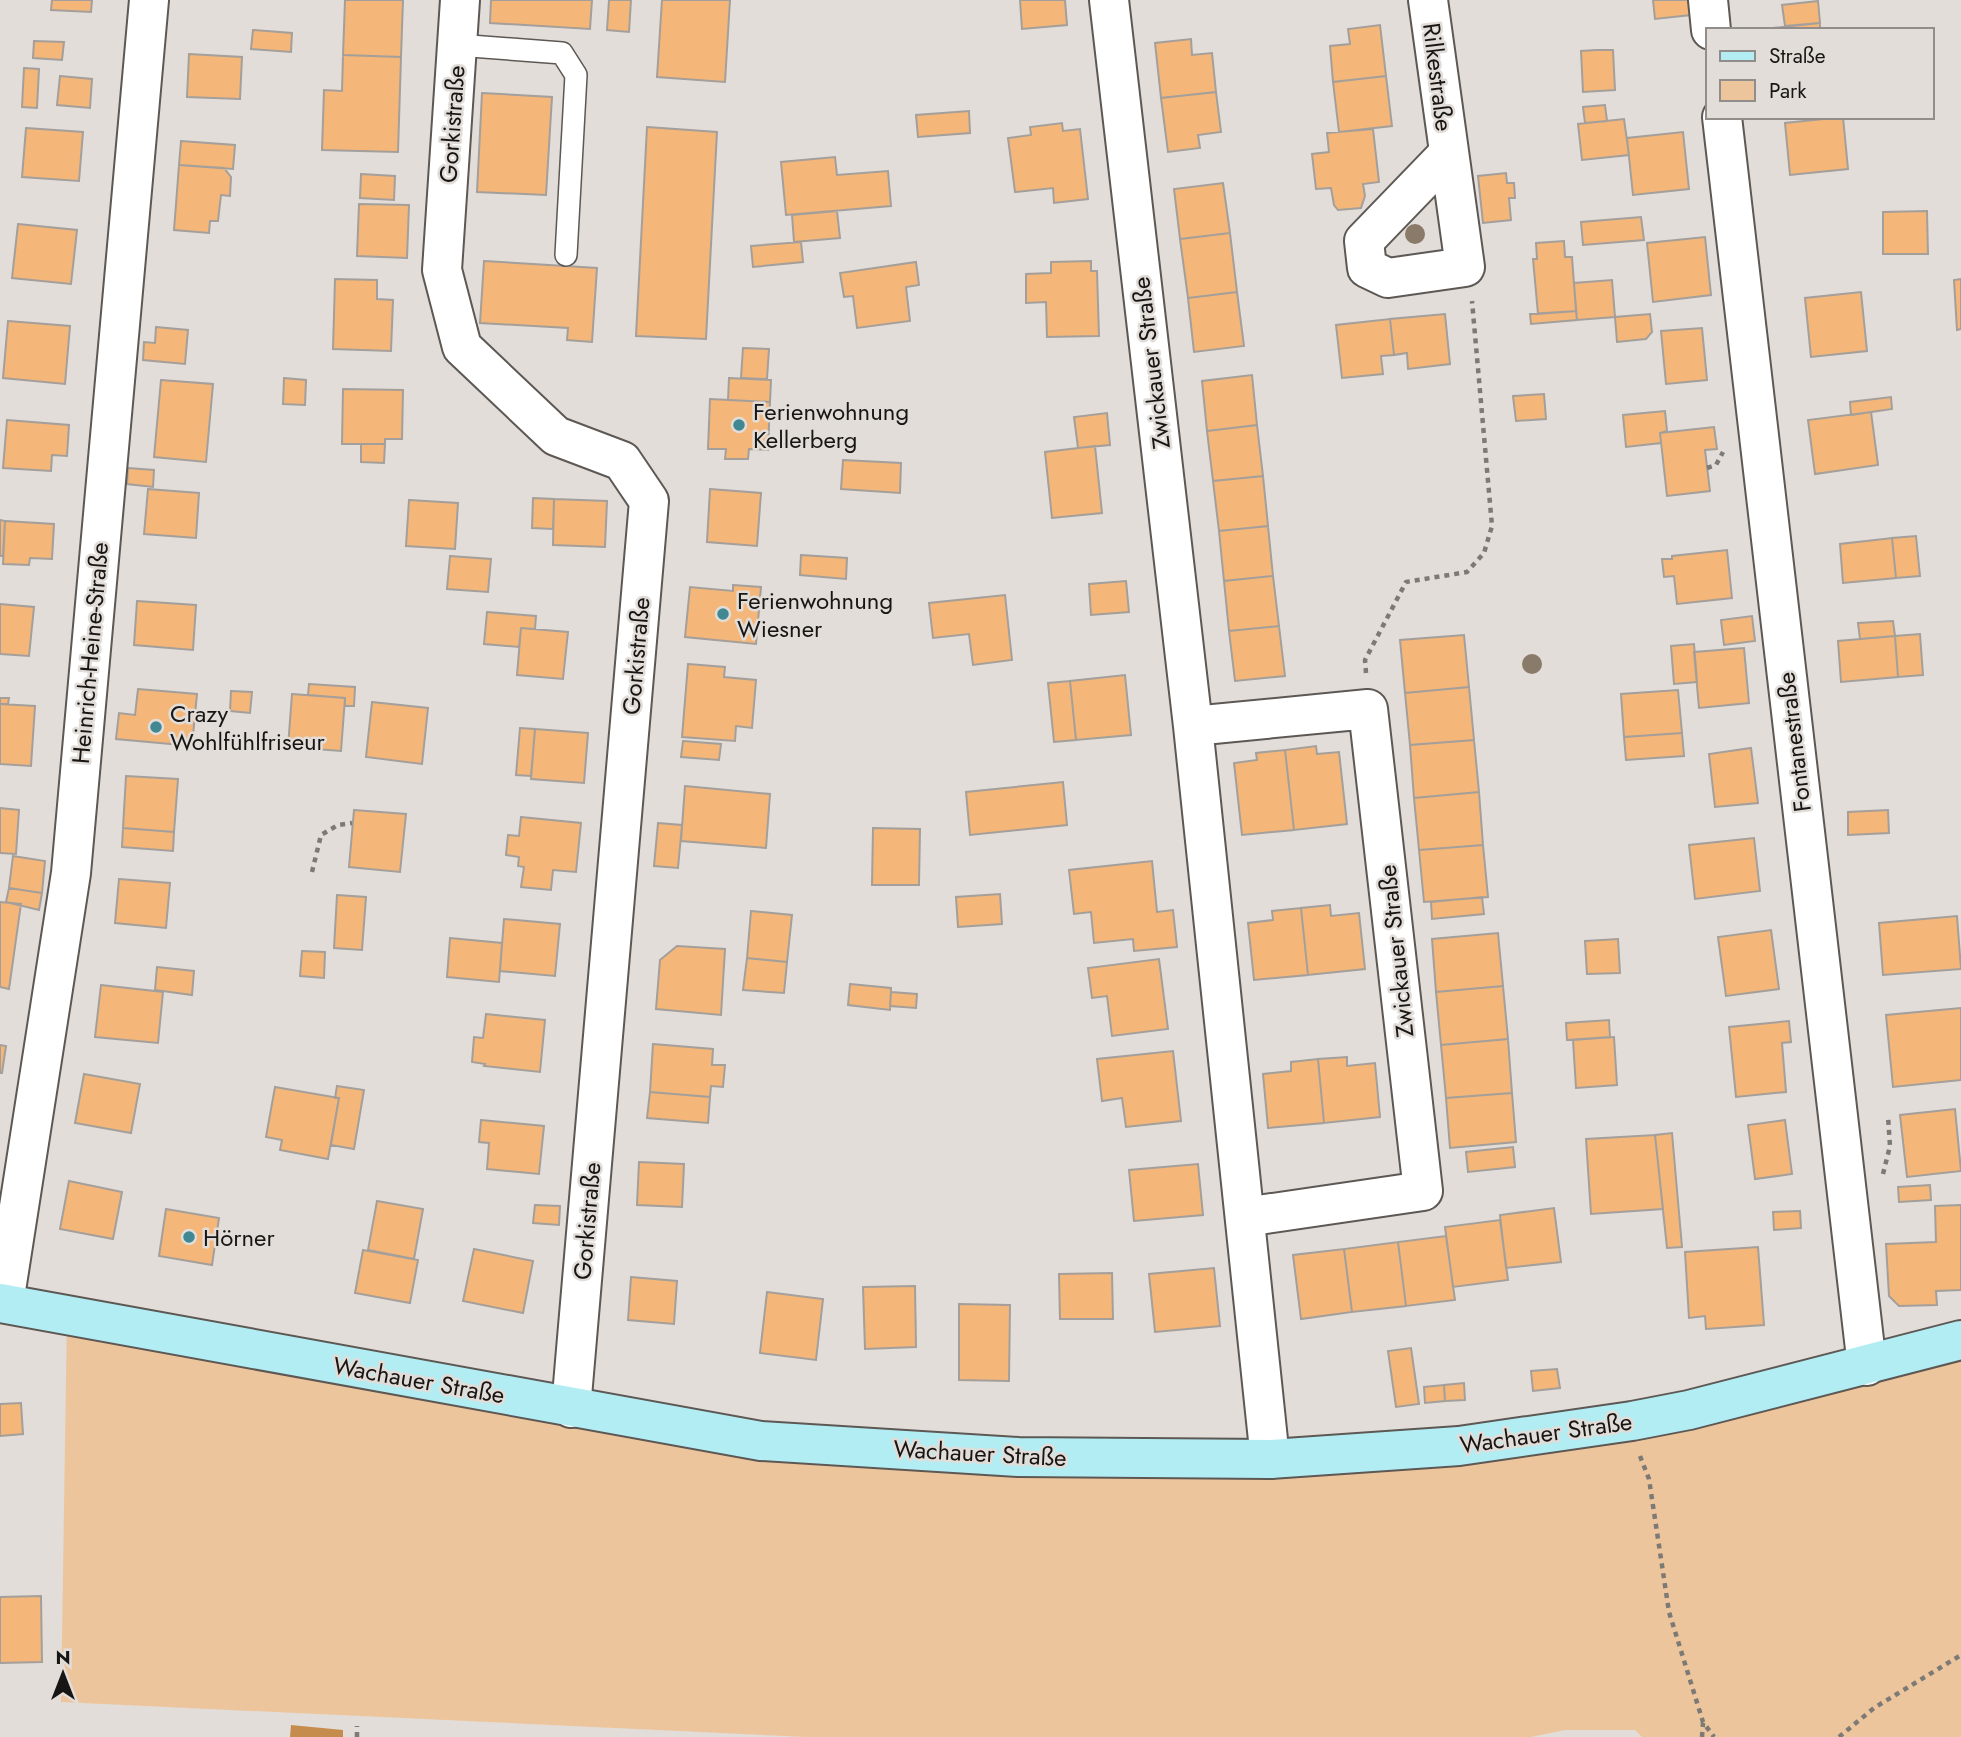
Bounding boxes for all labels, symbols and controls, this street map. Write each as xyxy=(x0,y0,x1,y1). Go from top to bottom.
street label: Rilkestraße xyxy=(1414,21,1462,133)
legend xyxy=(1706,28,1933,119)
text: Straße xyxy=(1769,41,1826,71)
street label: Gorkistraße xyxy=(430,64,474,184)
text: Park xyxy=(1769,76,1807,106)
street label: Zwickauer Straße xyxy=(1123,275,1179,451)
place label: Ferienwohnung Kellerberg xyxy=(753,394,909,457)
marker: Ferienwohnung Kellerberg xyxy=(731,417,747,433)
street label: Heinrich-Heine-Straße xyxy=(63,541,117,765)
place label: Ferienwohnung Wiesner xyxy=(737,583,893,646)
street label: Gorkistraße xyxy=(613,596,659,716)
marker: Ferienwohnung Wiesner xyxy=(715,606,731,622)
street label: Fontanestraße xyxy=(1768,670,1820,814)
place label: Crazy Wohlfühlfriseur xyxy=(170,696,326,759)
marker: Crazy Wohlfühlfriseur xyxy=(148,719,164,735)
street label: Zwickauer Straße xyxy=(1370,863,1422,1039)
street label: Gorkistraße xyxy=(564,1161,610,1281)
place label: Hörner xyxy=(203,1220,275,1255)
marker: Hörner xyxy=(181,1229,197,1245)
street label: Wachauer Straße xyxy=(331,1348,507,1412)
street label: Wachauer Straße xyxy=(1458,1404,1634,1462)
street label: Wachauer Straße xyxy=(892,1431,1068,1475)
north arrow xyxy=(28,1639,98,1709)
text: N xyxy=(55,1644,71,1671)

